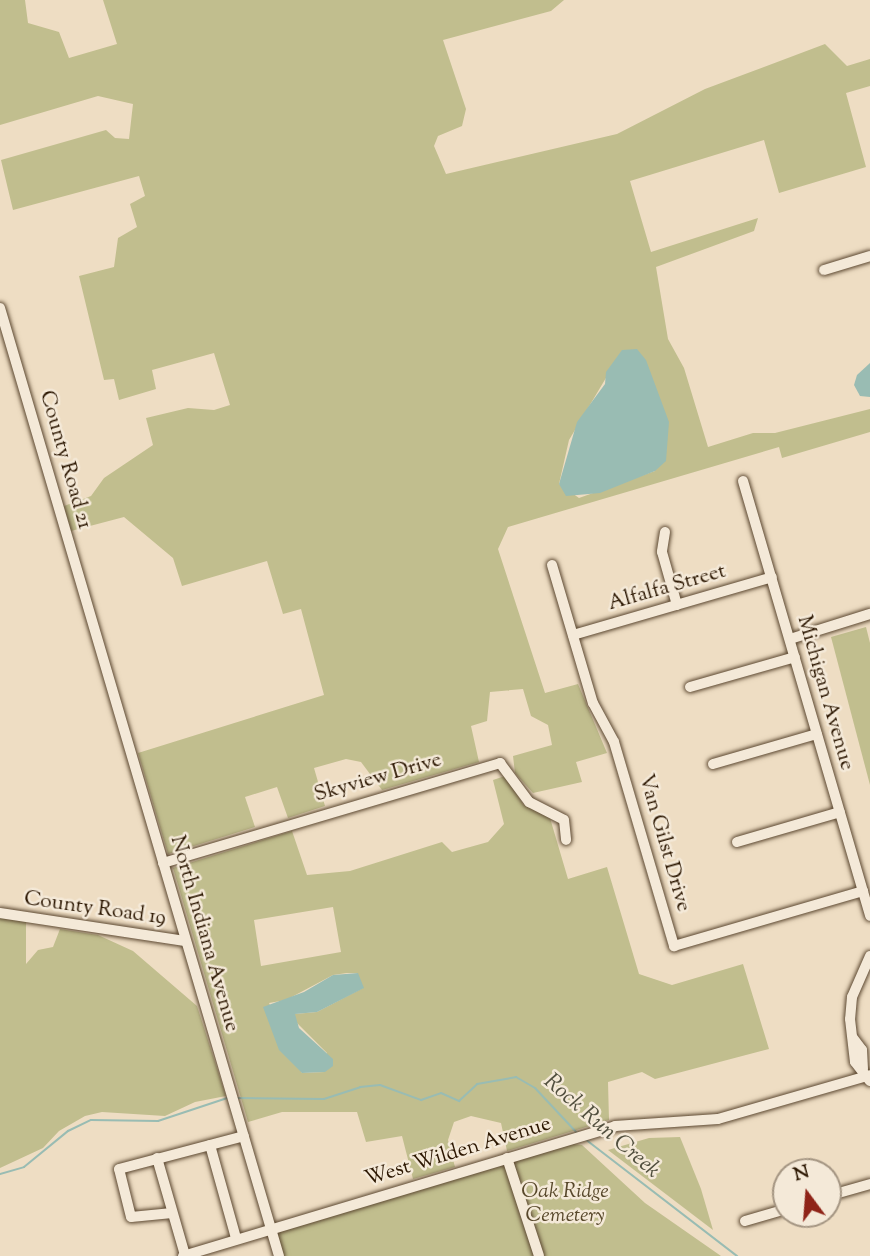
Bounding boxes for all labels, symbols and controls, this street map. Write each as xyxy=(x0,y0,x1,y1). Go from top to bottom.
street label: County Road 21 xyxy=(33,388,97,532)
street label: Alfalfa Street xyxy=(605,559,729,617)
street label: Michigan Avenue xyxy=(791,613,859,773)
street label: Skyview Drive xyxy=(311,748,445,808)
street label: Van Gilst Drive xyxy=(632,771,696,915)
street label: North Indiana Avenue xyxy=(164,833,244,1035)
street label: County Road 19 xyxy=(22,887,168,931)
water label: Rock Run Creek xyxy=(537,1069,665,1185)
street label: West Wilden Avenue xyxy=(362,1112,554,1192)
north arrow xyxy=(772,1158,842,1228)
text: N xyxy=(791,1159,813,1189)
park label: Oak Ridge Cemetery xyxy=(521,1179,609,1229)

